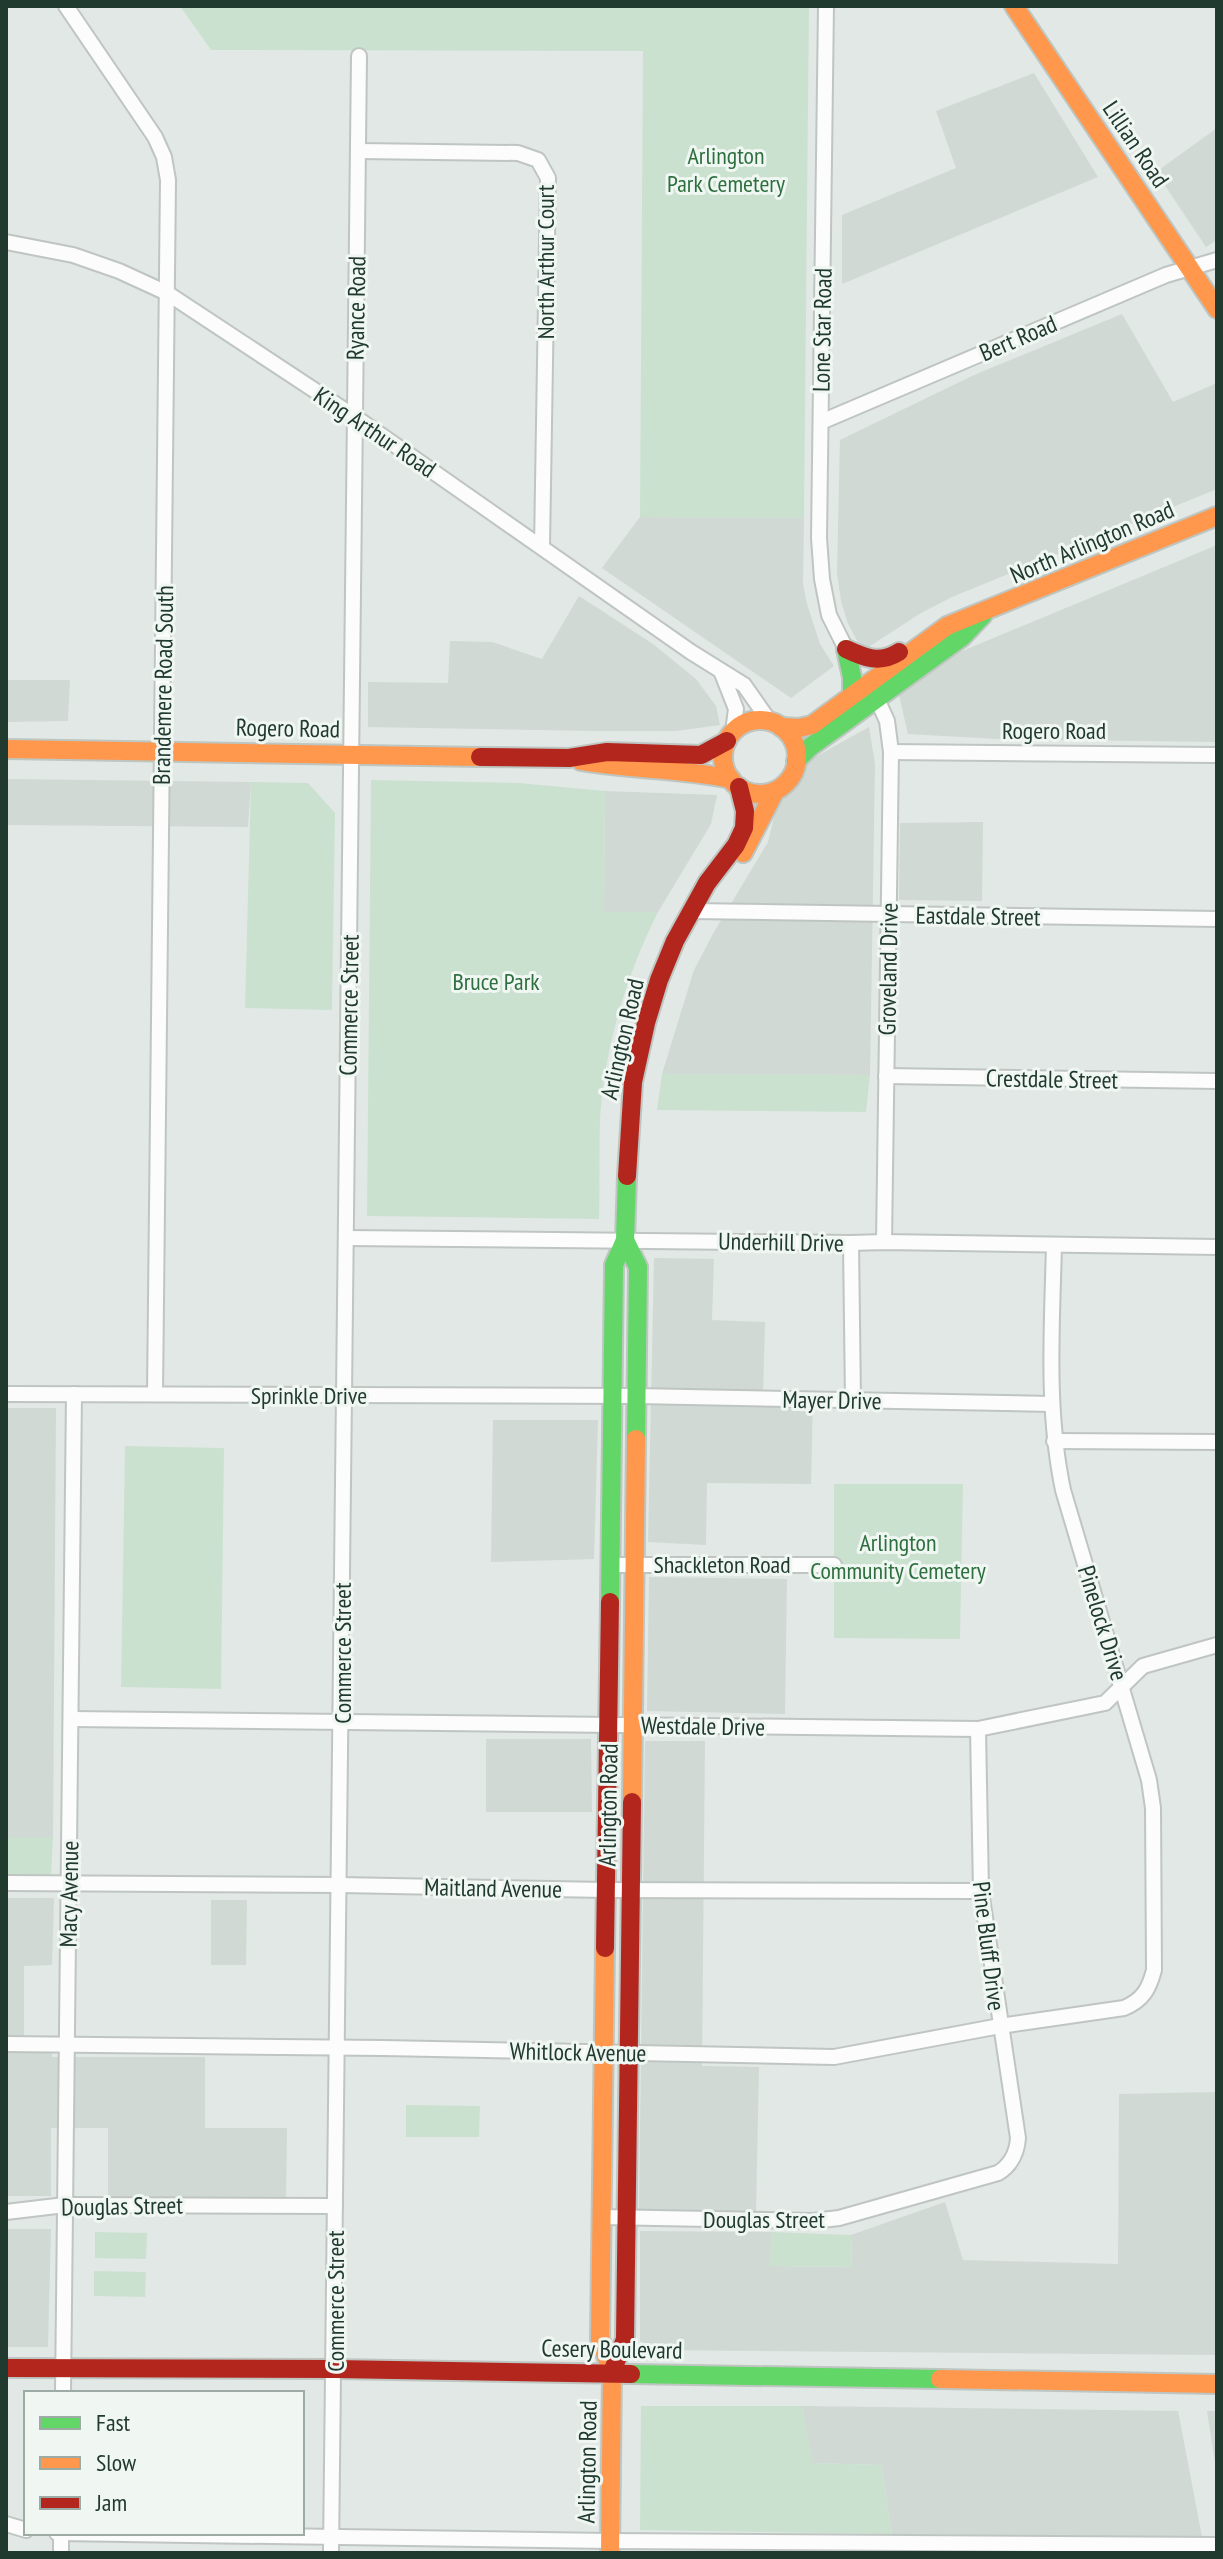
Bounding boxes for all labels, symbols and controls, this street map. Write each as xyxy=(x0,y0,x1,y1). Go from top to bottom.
street label: Lillian Road xyxy=(1096,95,1176,193)
park label: Arlington Park Cemetery xyxy=(667,140,785,199)
street label: North Arthur Court xyxy=(530,184,561,339)
street label: Ryance Road xyxy=(340,256,372,360)
street label: Lone Star Road xyxy=(805,268,839,392)
street label: Bert Road xyxy=(975,308,1061,368)
street label: King Arthur Road xyxy=(308,380,442,484)
street label: North Arlington Road xyxy=(1005,494,1179,590)
street label: Brandemere Road South xyxy=(146,585,180,785)
street label: Rogero Road xyxy=(236,712,340,744)
street label: Rogero Road xyxy=(1002,715,1106,746)
street label: Eastdale Street xyxy=(915,899,1041,933)
street label: Groveland Drive xyxy=(871,902,905,1036)
street label: Commerce Street xyxy=(332,934,366,1076)
park label: Bruce Park xyxy=(452,966,540,997)
street label: Arlington Road xyxy=(593,976,651,1102)
street label: Crestdale Street xyxy=(986,1062,1119,1096)
street label: Underhill Drive xyxy=(718,1225,844,1259)
street label: Sprinkle Drive xyxy=(251,1380,367,1411)
street label: Mayer Drive xyxy=(782,1384,882,1416)
park label: Arlington Community Cemetery xyxy=(810,1527,986,1586)
street label: Shackleton Road xyxy=(653,1549,791,1580)
street label: Pinelock Drive xyxy=(1071,1562,1135,1684)
street label: Commerce Street xyxy=(327,1582,358,1724)
street label: Westdale Drive xyxy=(641,1709,765,1743)
street label: Arlington Road xyxy=(591,1743,625,1867)
street label: Macy Avenue xyxy=(53,1840,85,1948)
street label: Maitland Avenue xyxy=(424,1871,562,1905)
street label: Pine Bluff Drive xyxy=(966,1880,1012,2012)
street label: Whitlock Avenue xyxy=(509,2035,647,2069)
street label: Douglas Street xyxy=(61,2189,184,2223)
street label: Douglas Street xyxy=(703,2204,825,2235)
street label: Commerce Street xyxy=(320,2230,351,2372)
street label: Cesery Boulevard xyxy=(541,2332,683,2366)
legend xyxy=(24,2391,304,2535)
street label: Arlington Road xyxy=(570,2400,604,2524)
text: Fast xyxy=(96,2407,131,2438)
text: Slow xyxy=(96,2447,137,2478)
text: Jam xyxy=(95,2487,127,2518)

